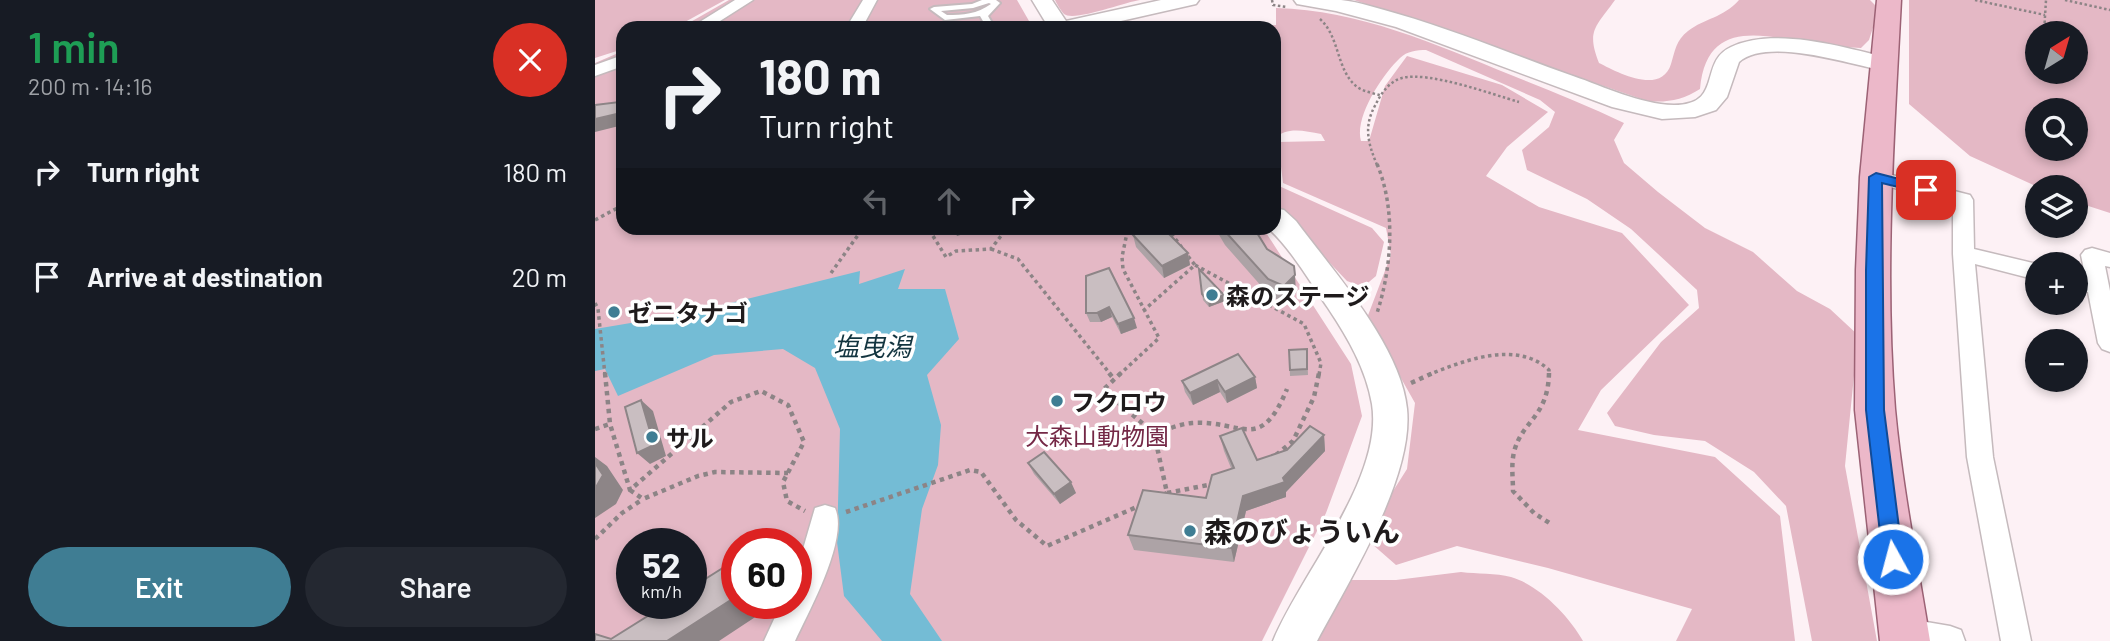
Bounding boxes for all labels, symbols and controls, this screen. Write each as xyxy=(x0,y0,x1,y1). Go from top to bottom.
text: 1 min xyxy=(28,21,120,71)
north arrow xyxy=(2025,21,2088,84)
map controls xyxy=(2025,21,2088,392)
button: close xyxy=(493,23,567,97)
text: 180 m xyxy=(759,46,882,105)
icon: right xyxy=(644,49,735,140)
text: 200 m · 14:16 xyxy=(28,72,152,100)
button: search xyxy=(2025,98,2088,161)
text: Turn right xyxy=(759,106,894,144)
icon: right xyxy=(28,153,66,191)
text: Turn right xyxy=(87,156,200,187)
text: 180 m xyxy=(503,156,567,187)
pin xyxy=(1896,160,1956,220)
icon: arrive xyxy=(1907,171,1945,209)
button: layers xyxy=(2025,175,2088,238)
icon: left xyxy=(857,182,895,220)
icon: ahead xyxy=(930,182,968,220)
icon: right xyxy=(1003,182,1041,220)
button: + xyxy=(2025,252,2088,315)
icon: arrive xyxy=(28,258,66,296)
text: Arrive at destination xyxy=(87,261,323,292)
text: 20 m xyxy=(512,261,567,292)
place label: 森のステージ xyxy=(1226,281,1370,310)
marker: 森のステージ xyxy=(1204,287,1220,303)
place label: ゼニタナゴ xyxy=(628,298,748,327)
marker: ゼニタナゴ xyxy=(606,304,622,320)
button: − xyxy=(2025,329,2088,392)
water label: 塩曳潟 xyxy=(833,330,914,361)
place label: フクロウ xyxy=(1071,387,1167,416)
marker: フクロウ xyxy=(1049,393,1065,409)
park label: 大森山動物園 xyxy=(1025,421,1169,450)
place label: サル xyxy=(666,423,714,452)
marker: サル xyxy=(644,429,660,445)
place label: 森のびょういん xyxy=(1204,514,1400,548)
position arrow xyxy=(1856,522,1930,596)
marker: 森のびょういん xyxy=(1182,523,1198,539)
speed limit sign: 60 xyxy=(721,528,812,619)
text: 52 xyxy=(642,543,681,585)
button: Exit xyxy=(28,547,291,627)
button: Share xyxy=(305,547,567,627)
text: km/h xyxy=(641,580,682,602)

